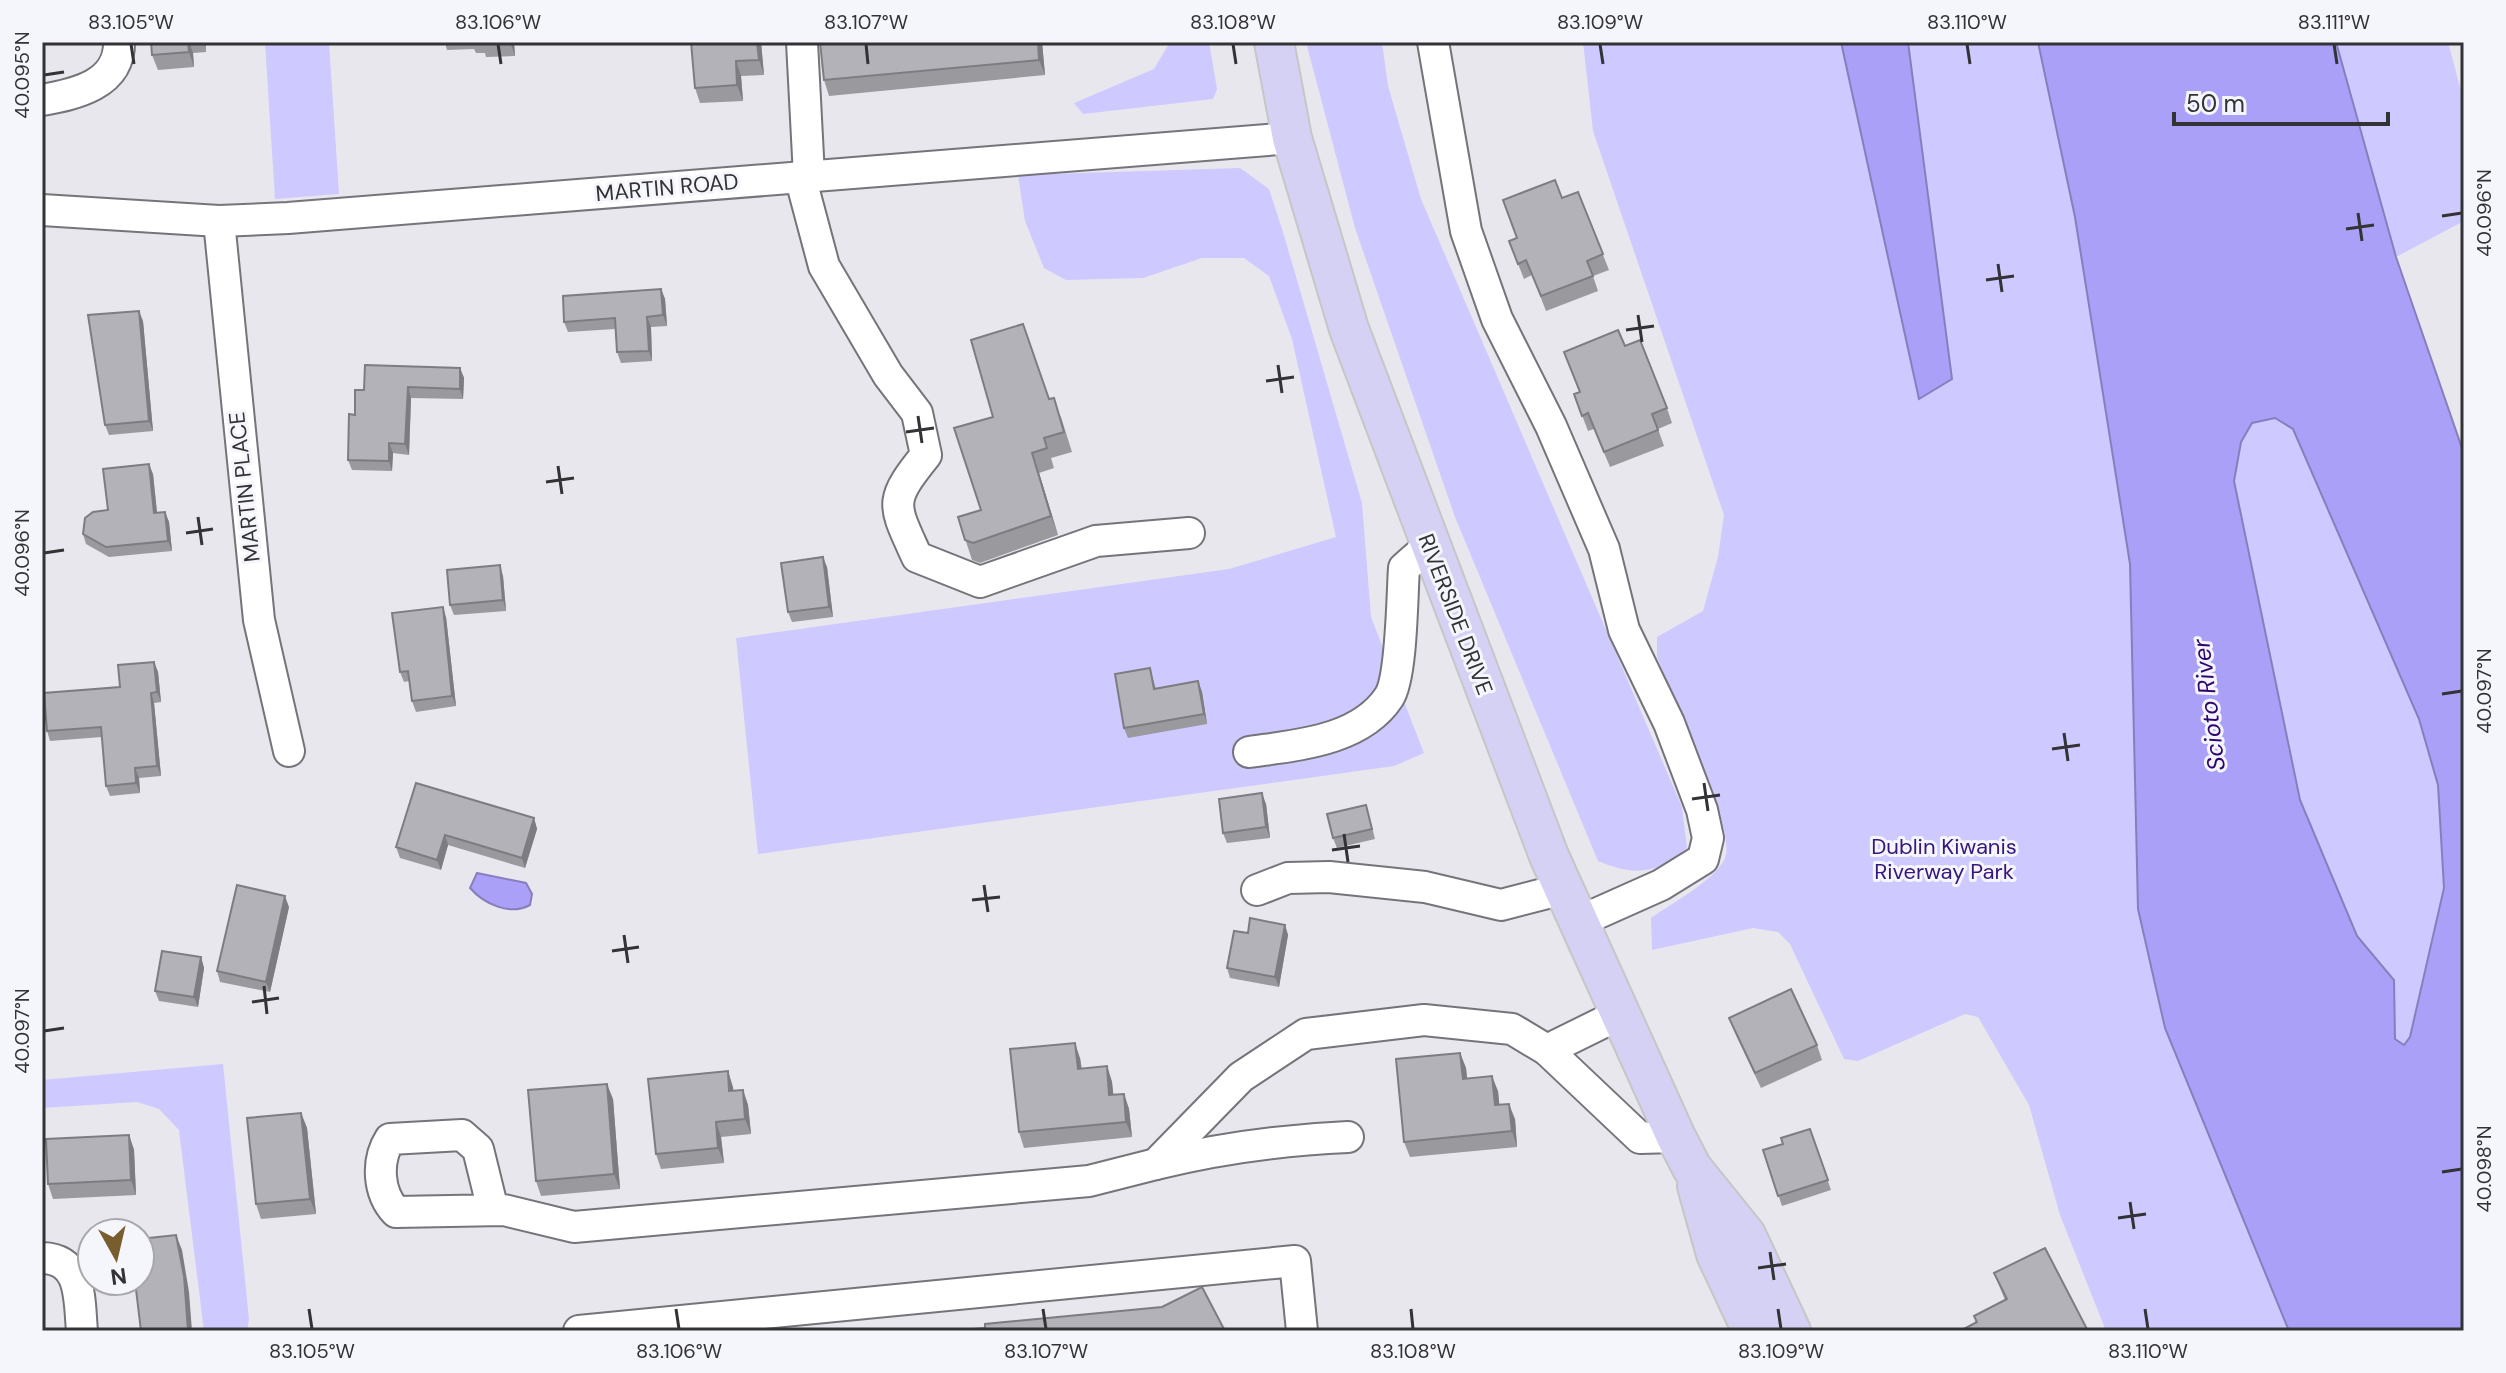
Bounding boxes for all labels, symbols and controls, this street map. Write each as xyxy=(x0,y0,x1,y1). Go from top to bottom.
text: 83.105°W xyxy=(88,9,174,35)
text: 83.106°W xyxy=(455,9,541,35)
text: 83.107°W xyxy=(824,9,908,35)
text: 83.108°W xyxy=(1190,9,1276,35)
text: 83.109°W xyxy=(1557,9,1643,35)
text: 83.110°W xyxy=(1927,9,2007,35)
text: 83.111°W xyxy=(2298,9,2370,35)
text: 40.095°N xyxy=(9,31,35,119)
scale bar xyxy=(2174,76,2388,126)
text: 50 m xyxy=(2186,88,2245,119)
street label: MARTIN ROAD xyxy=(594,167,740,208)
text: 40.096°N xyxy=(2471,169,2497,257)
street label: MARTIN PLACE xyxy=(222,410,267,564)
text: 40.096°N xyxy=(9,509,35,597)
street label: RIVERSIDE DRIVE xyxy=(1411,530,1500,699)
water label: Scioto River xyxy=(2185,636,2232,773)
text: 40.097°N xyxy=(2471,648,2497,734)
park label: Dublin Kiwanis Riverway Park xyxy=(1871,832,2017,886)
text: 40.097°N xyxy=(9,988,35,1074)
text: 40.098°N xyxy=(2471,1126,2497,1212)
north arrow xyxy=(76,1217,156,1297)
text: N xyxy=(109,1261,129,1292)
text: 83.105°W xyxy=(269,1338,355,1364)
text: 83.106°W xyxy=(636,1338,722,1364)
text: 83.107°W xyxy=(1004,1338,1088,1364)
text: 83.108°W xyxy=(1370,1338,1456,1364)
text: 83.109°W xyxy=(1738,1338,1824,1364)
text: 83.110°W xyxy=(2108,1338,2188,1364)

